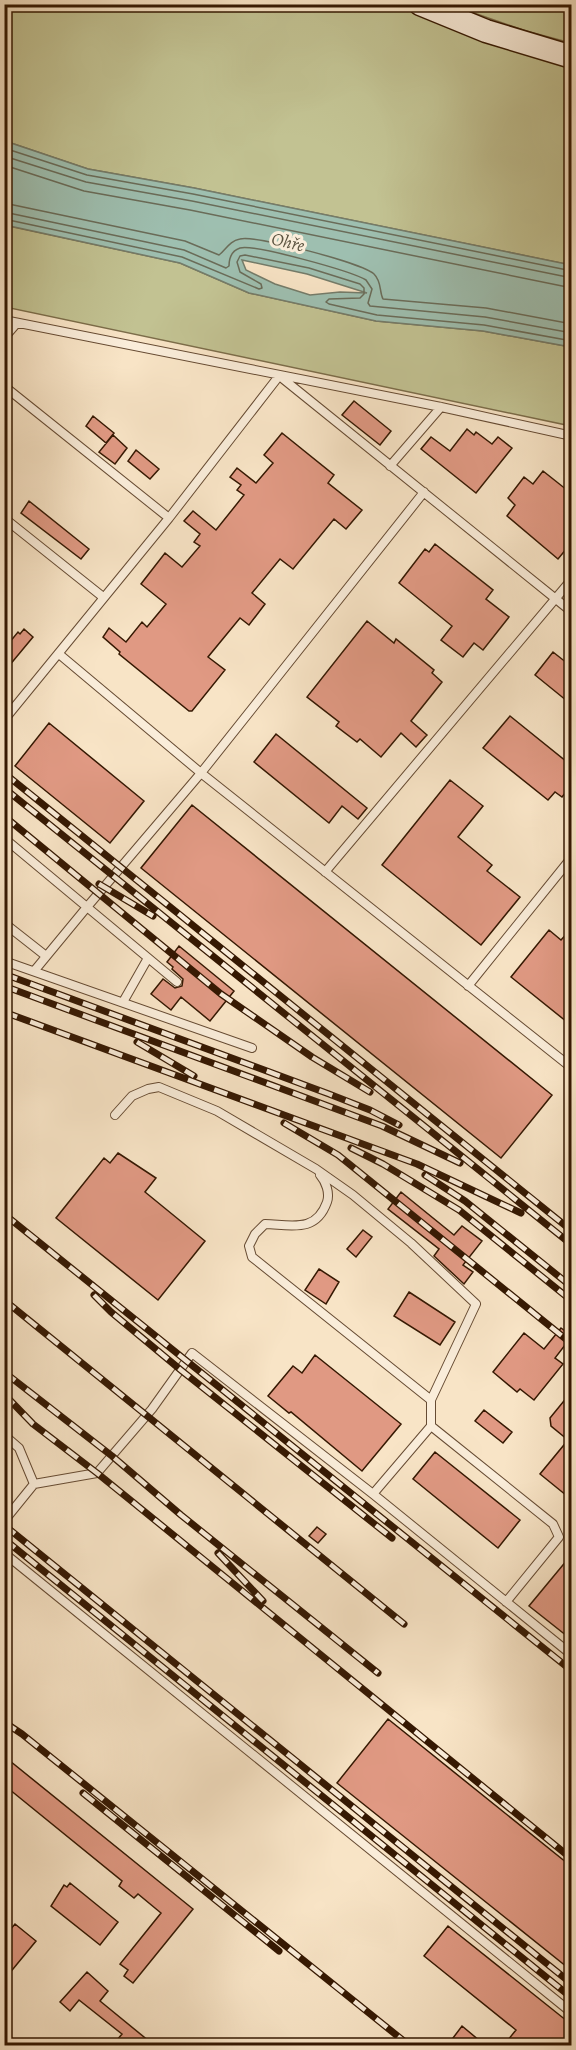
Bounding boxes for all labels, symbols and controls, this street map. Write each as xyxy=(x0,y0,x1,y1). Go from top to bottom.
water label: Ohře xyxy=(269,227,307,258)

